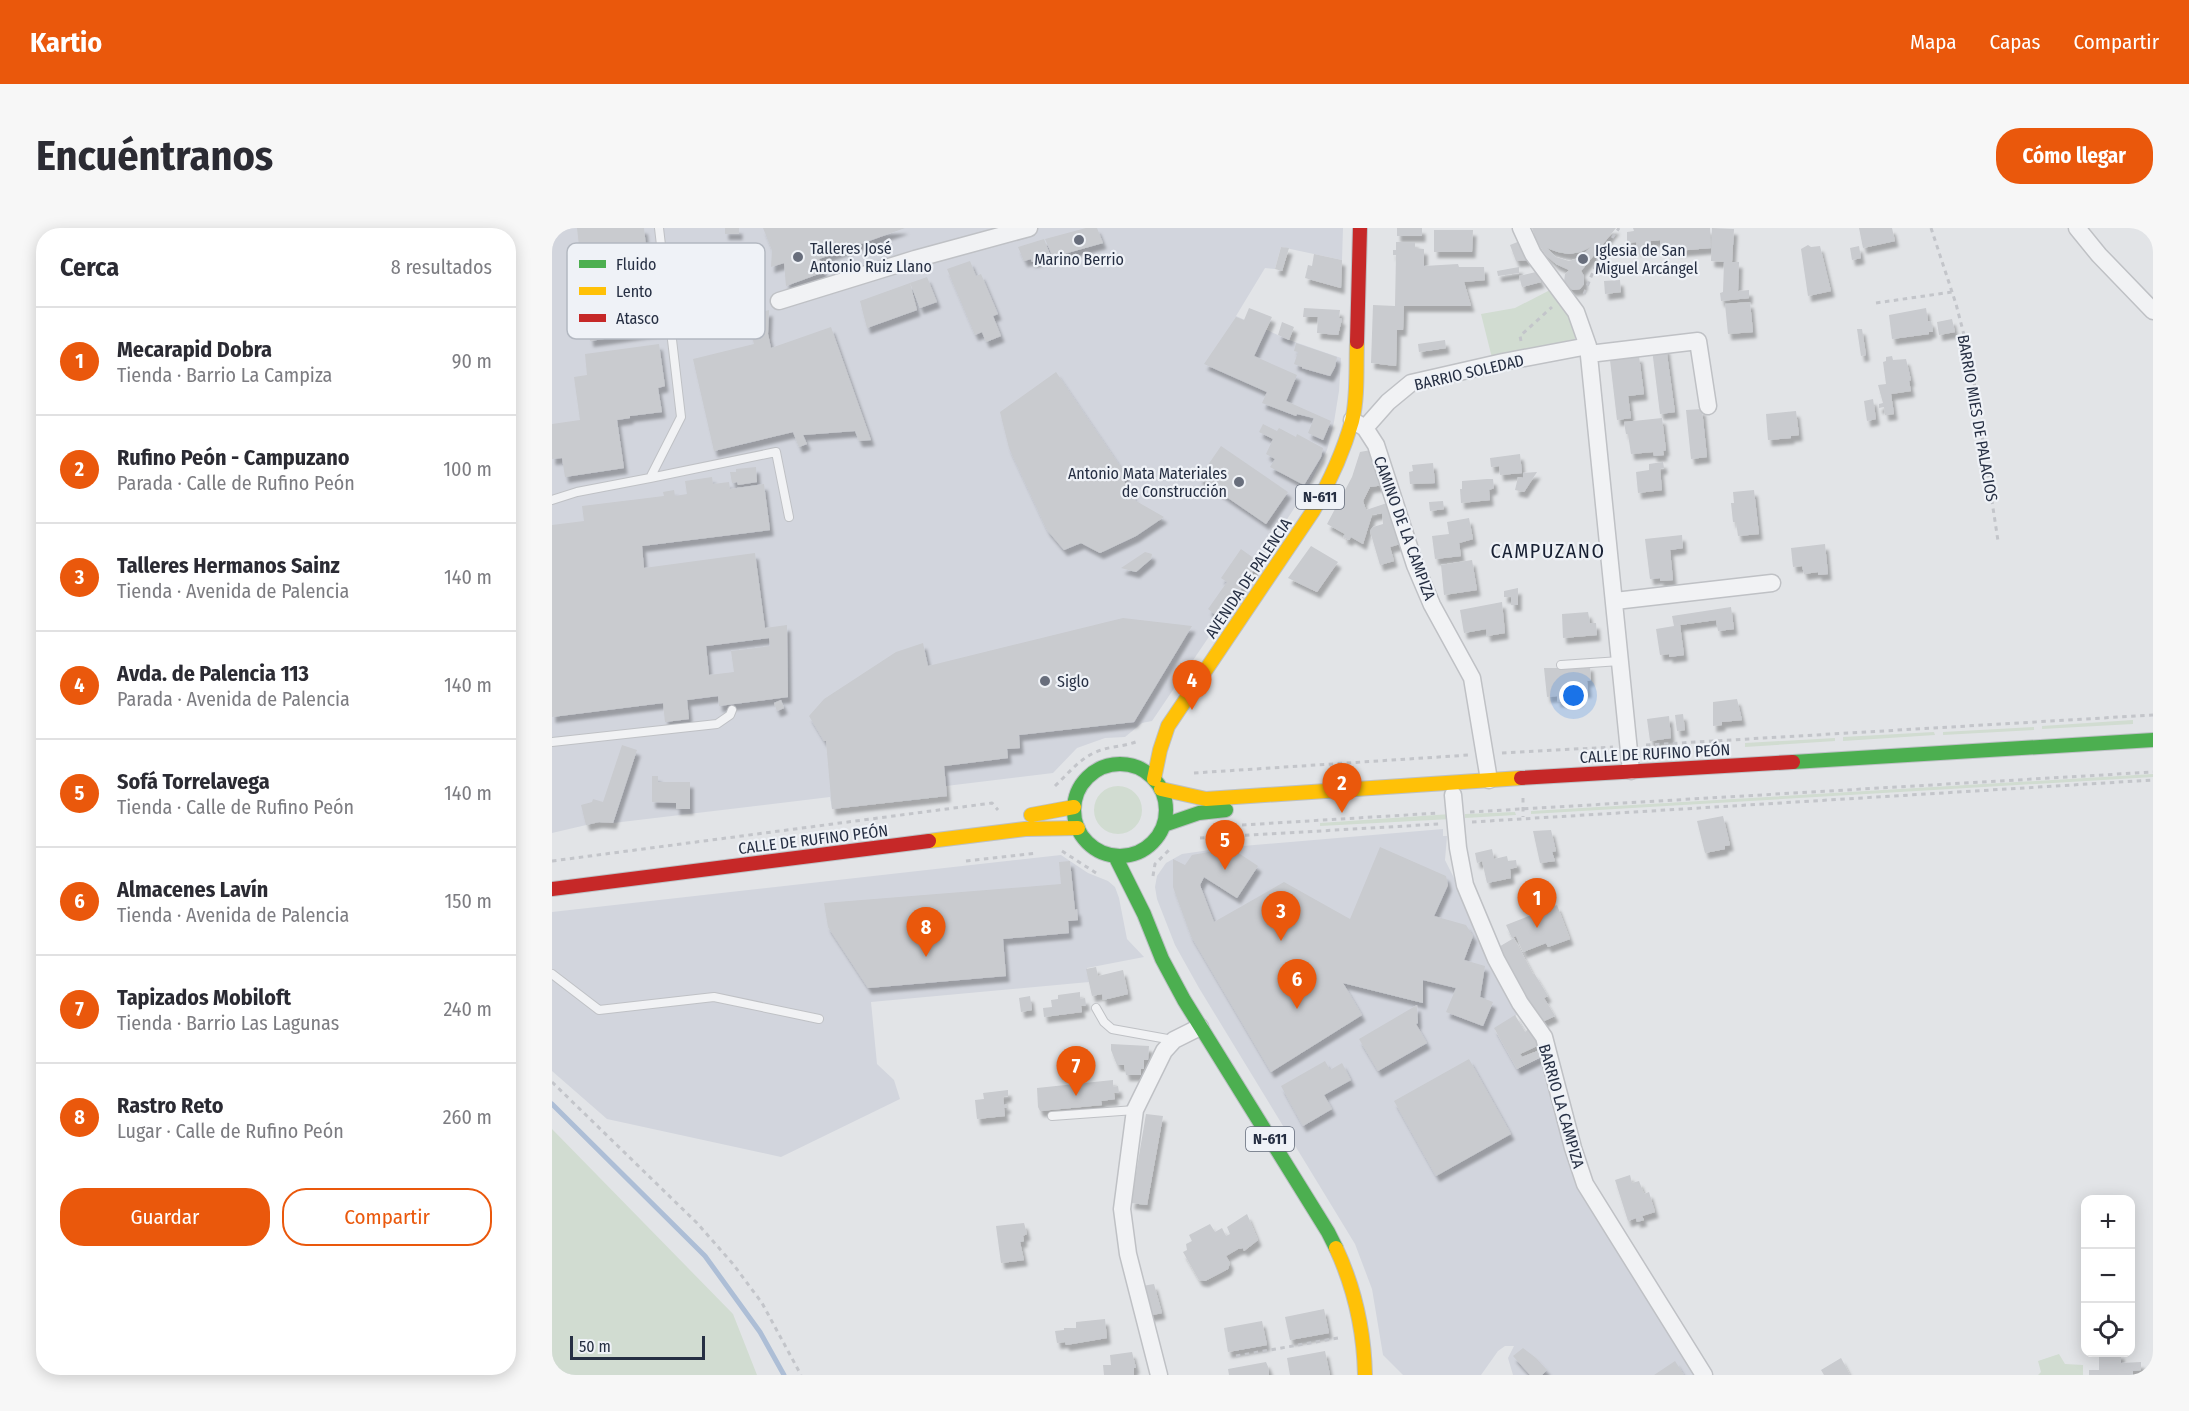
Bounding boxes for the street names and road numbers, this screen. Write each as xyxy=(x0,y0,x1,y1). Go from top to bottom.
street label: BARRIO MIES DE PALACIOS xyxy=(1953,333,2002,503)
street label: BARRIO SOLEDAD xyxy=(1412,351,1526,394)
street label: CAMINO DE LA CAMPIZA xyxy=(1370,454,1440,603)
road number: N-611 xyxy=(1296,485,1344,509)
street label: AVENIDA DE PALENCIA xyxy=(1201,514,1296,642)
street label: CALLE DE RUFINO PEÓN xyxy=(1579,740,1731,767)
street label: CALLE DE RUFINO PEÓN xyxy=(737,821,889,858)
street label: BARRIO LA CAMPIZA xyxy=(1535,1042,1588,1171)
road number: N-611 xyxy=(1246,1127,1294,1151)

